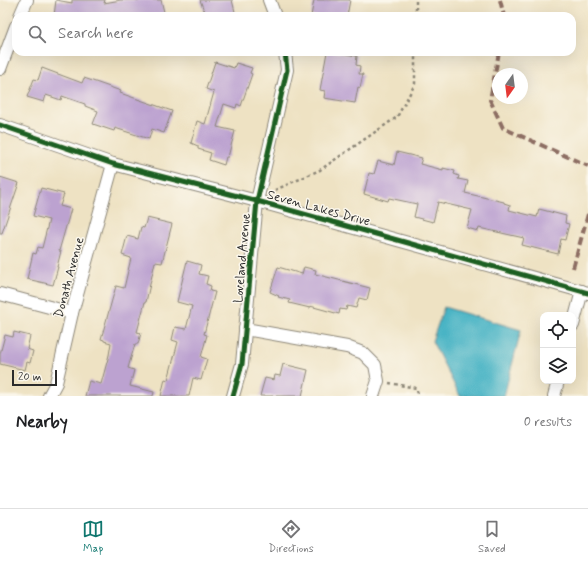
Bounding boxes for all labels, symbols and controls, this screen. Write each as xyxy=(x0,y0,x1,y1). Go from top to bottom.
search box xyxy=(12,12,576,56)
icon: search xyxy=(26,23,48,45)
text: Search here xyxy=(58,24,134,44)
north arrow xyxy=(492,68,528,104)
street label: Seven Lakes Drive xyxy=(265,186,372,230)
street label: Loveland Avenue xyxy=(230,212,255,304)
street label: Donath Avenue xyxy=(50,235,88,320)
map controls xyxy=(540,312,576,384)
button: locate xyxy=(540,312,576,348)
button: layers xyxy=(540,348,576,384)
scale bar xyxy=(12,368,57,387)
text: 20 m xyxy=(18,370,41,384)
text: Nearby xyxy=(16,411,68,433)
text: 0 results xyxy=(524,414,572,431)
tab: Map xyxy=(82,518,104,556)
tab: Directions xyxy=(268,518,314,556)
tab: Saved xyxy=(478,518,506,556)

